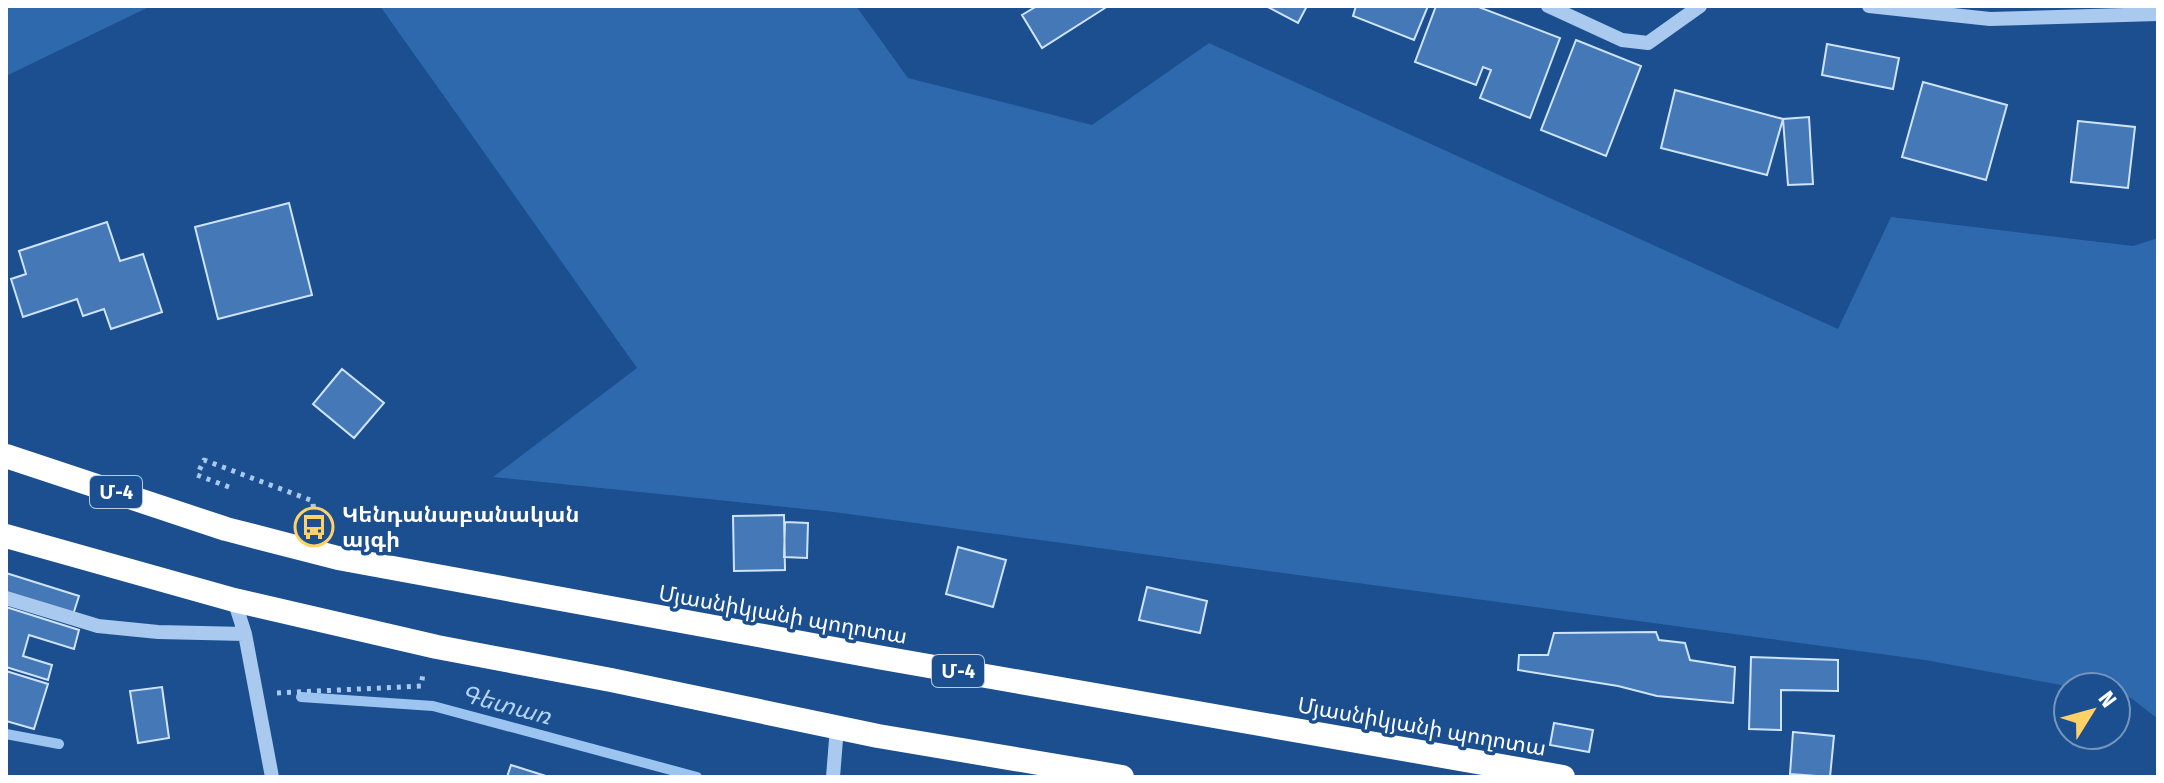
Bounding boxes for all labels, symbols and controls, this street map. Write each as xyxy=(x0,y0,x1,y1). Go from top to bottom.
road number: Մ-4 xyxy=(90,476,142,508)
place label: Կենդանաբանական այգի xyxy=(342,501,580,553)
bus stop icon: Կենդանաբանական այգի xyxy=(293,506,335,548)
street label: Մյասնիկյանի պողոտա xyxy=(656,579,909,650)
road number: Մ-4 xyxy=(932,655,984,687)
north arrow xyxy=(2052,671,2132,751)
water label: Գետառ xyxy=(458,680,555,731)
text: N xyxy=(2093,686,2122,713)
street label: Մյասնիկյանի պողոտա xyxy=(1295,691,1548,762)

